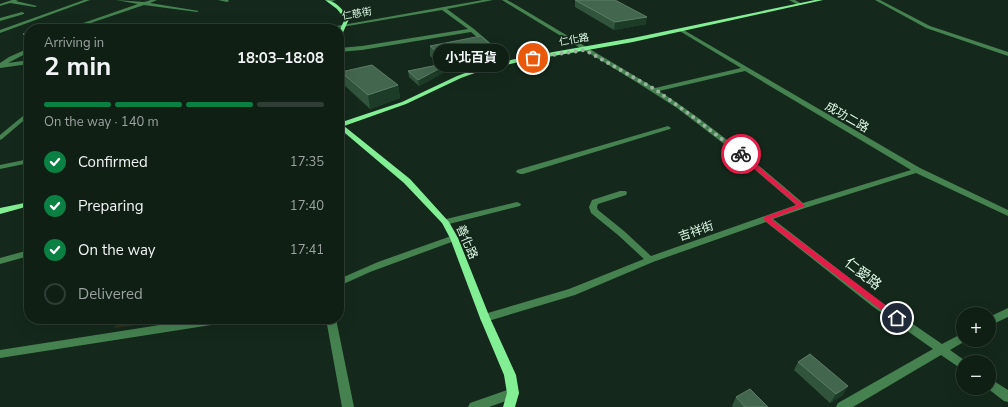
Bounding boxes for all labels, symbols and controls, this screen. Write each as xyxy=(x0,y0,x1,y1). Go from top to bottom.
street label: 仁慈街 xyxy=(341,5,373,23)
street label: 仁化路 xyxy=(558,31,590,49)
text: Arriving in xyxy=(44,34,104,52)
pin xyxy=(516,41,550,75)
callout: 小北百貨 xyxy=(433,44,509,72)
icon: bag xyxy=(522,47,544,69)
text: 18:03–18:08 xyxy=(237,48,324,68)
text: 2 min xyxy=(44,49,111,84)
text: 小北百貨 xyxy=(445,49,497,67)
street label: 成功二路 xyxy=(822,98,872,136)
text: On the way · 140 m xyxy=(44,113,159,131)
courier xyxy=(721,134,761,174)
icon: bike xyxy=(730,143,752,165)
icon: check xyxy=(44,151,66,173)
text: Confirmed xyxy=(78,152,148,172)
text: 17:35 xyxy=(290,153,324,171)
icon: check xyxy=(44,195,66,217)
text: Preparing xyxy=(78,196,143,216)
text: 17:40 xyxy=(290,197,324,215)
street label: 吉祥街 xyxy=(676,218,716,244)
street label: 善化路 xyxy=(453,222,481,262)
icon: check xyxy=(44,239,66,261)
text: On the way xyxy=(78,240,156,260)
text: 17:41 xyxy=(290,241,324,259)
street label: 仁愛路 xyxy=(841,254,885,294)
text: Delivered xyxy=(78,284,143,304)
pin xyxy=(880,301,914,335)
icon: home xyxy=(886,307,908,329)
map controls xyxy=(956,307,996,395)
button: + xyxy=(956,307,996,347)
button: − xyxy=(956,355,996,395)

